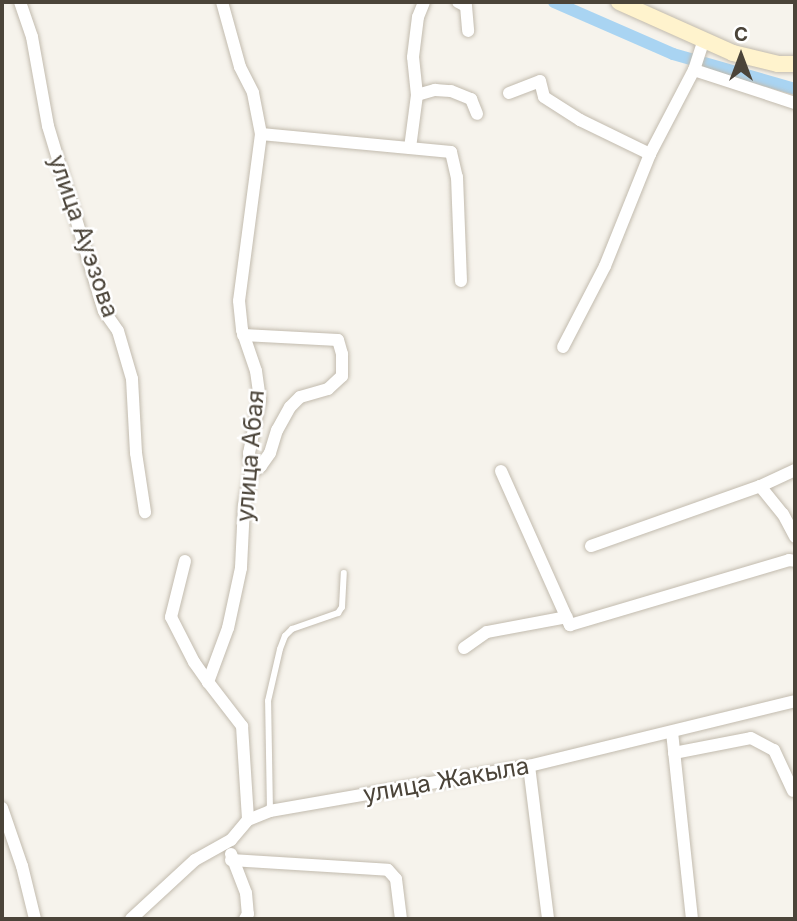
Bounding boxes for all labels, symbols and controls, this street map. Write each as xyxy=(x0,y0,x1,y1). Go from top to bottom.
north arrow xyxy=(706,21,776,91)
text: С xyxy=(734,23,748,46)
street label: улица Ауэзова xyxy=(43,151,125,321)
street label: улица Абая xyxy=(230,389,270,523)
street label: улица Жакыла xyxy=(361,751,531,809)

